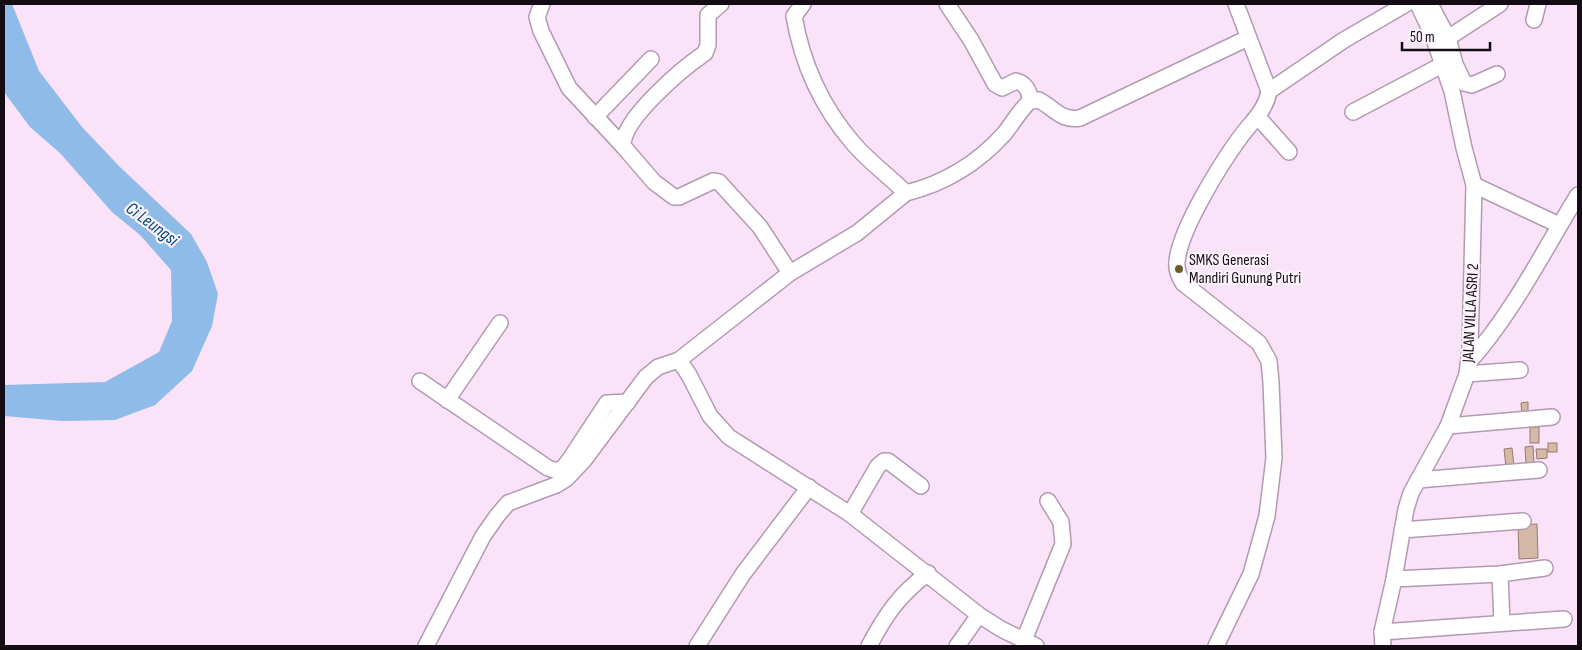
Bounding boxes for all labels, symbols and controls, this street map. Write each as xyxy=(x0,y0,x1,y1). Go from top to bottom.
scale bar xyxy=(1402,20,1490,52)
text: 50 m xyxy=(1410,28,1435,47)
water label: Ci Leungsi xyxy=(122,198,183,251)
place label: SMKS Generasi Mandiri Gunung Putri xyxy=(1189,251,1301,288)
marker: SMKS Generasi Mandiri Gunung Putri xyxy=(1173,263,1185,275)
street label: JALAN VILLA ASRI 2 xyxy=(1459,263,1483,364)

